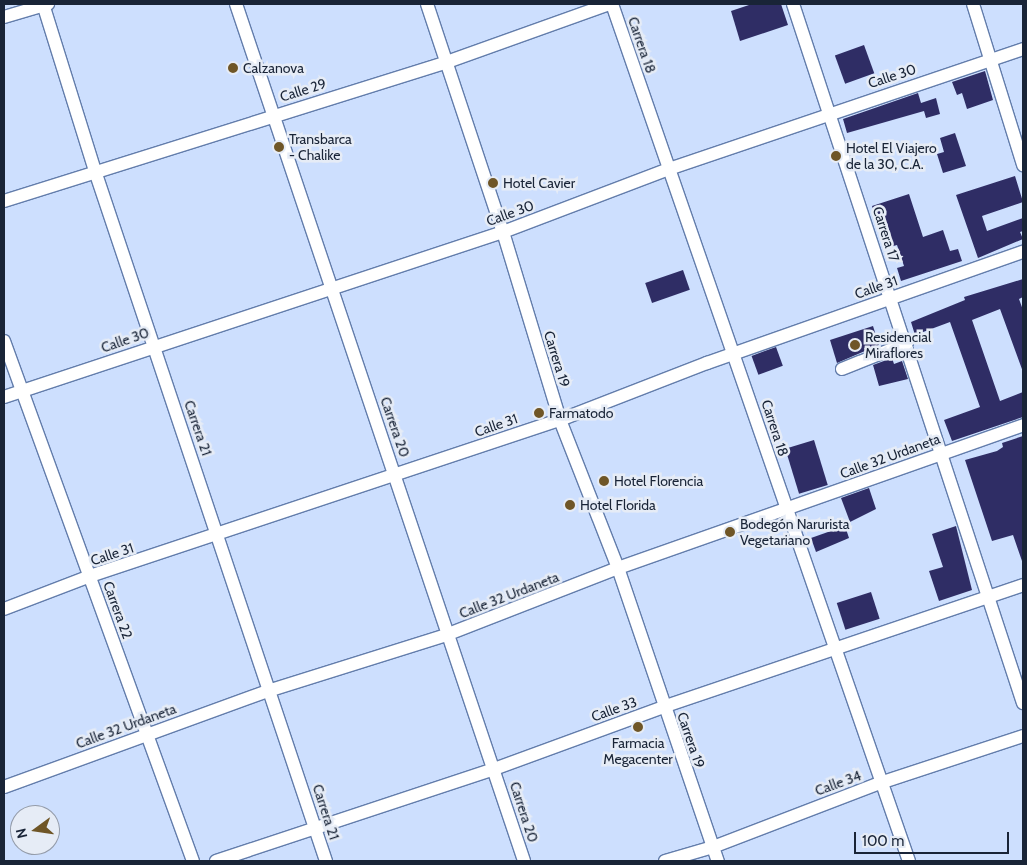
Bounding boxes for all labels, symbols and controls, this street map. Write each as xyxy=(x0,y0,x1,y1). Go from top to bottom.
street label: Carrera 18 xyxy=(625,15,659,75)
place label: Calzanova xyxy=(243,60,304,76)
street label: Calle 30 xyxy=(866,60,918,92)
marker: Calzanova xyxy=(227,62,239,74)
street label: Calle 29 xyxy=(278,75,328,105)
place label: Transbarca - Chalike xyxy=(289,131,352,164)
place label: Hotel El Viajero de la 30, C.A. xyxy=(846,140,937,172)
marker: Transbarca - Chalike xyxy=(273,141,285,153)
marker: Hotel El Viajero de la 30, C.A. xyxy=(830,150,842,162)
place label: Hotel Cavier xyxy=(503,175,575,191)
marker: Hotel Cavier xyxy=(487,177,499,189)
street label: Calle 30 xyxy=(484,197,536,229)
street label: Carrera 17 xyxy=(869,204,903,264)
street label: Calle 31 xyxy=(852,272,900,302)
street label: Calle 30 xyxy=(99,324,151,356)
street label: Carrera 19 xyxy=(541,329,573,389)
place label: Residencial Miraflores xyxy=(865,329,931,362)
marker: Residencial Miraflores xyxy=(849,339,861,351)
street label: Carrera 20 xyxy=(377,395,413,459)
street label: Carrera 21 xyxy=(181,398,215,458)
street label: Carrera 18 xyxy=(758,398,792,458)
place label: Farmatodo xyxy=(549,405,613,421)
marker: Farmatodo xyxy=(533,407,545,419)
street label: Calle 31 xyxy=(472,410,520,440)
street label: Calle 32 Urdaneta xyxy=(838,430,942,482)
place label: Hotel Florencia xyxy=(614,473,703,489)
marker: Hotel Florencia xyxy=(598,475,610,487)
place label: Hotel Florida xyxy=(580,497,656,513)
marker: Hotel Florida xyxy=(564,499,576,511)
place label: Bodegón Narurista Vegetariano xyxy=(740,516,849,548)
marker: Bodegón Narurista Vegetariano xyxy=(724,526,736,538)
street label: Calle 31 xyxy=(88,539,136,569)
street label: Calle 32 Urdaneta xyxy=(457,568,561,622)
street label: Carrera 22 xyxy=(100,579,136,641)
street label: Calle 33 xyxy=(589,693,639,725)
street label: Calle 32 Urdaneta xyxy=(74,700,178,752)
street label: Carrera 19 xyxy=(674,710,708,770)
marker: Farmacia Megacenter xyxy=(632,721,644,733)
place label: Farmacia Megacenter xyxy=(603,735,673,768)
street label: Calle 34 xyxy=(813,767,863,799)
street label: Carrera 20 xyxy=(506,780,542,844)
street label: Carrera 21 xyxy=(309,782,343,842)
north arrow xyxy=(10,805,60,855)
scale bar xyxy=(857,822,1012,854)
text: N xyxy=(11,826,31,840)
text: 100 m xyxy=(862,832,904,850)

